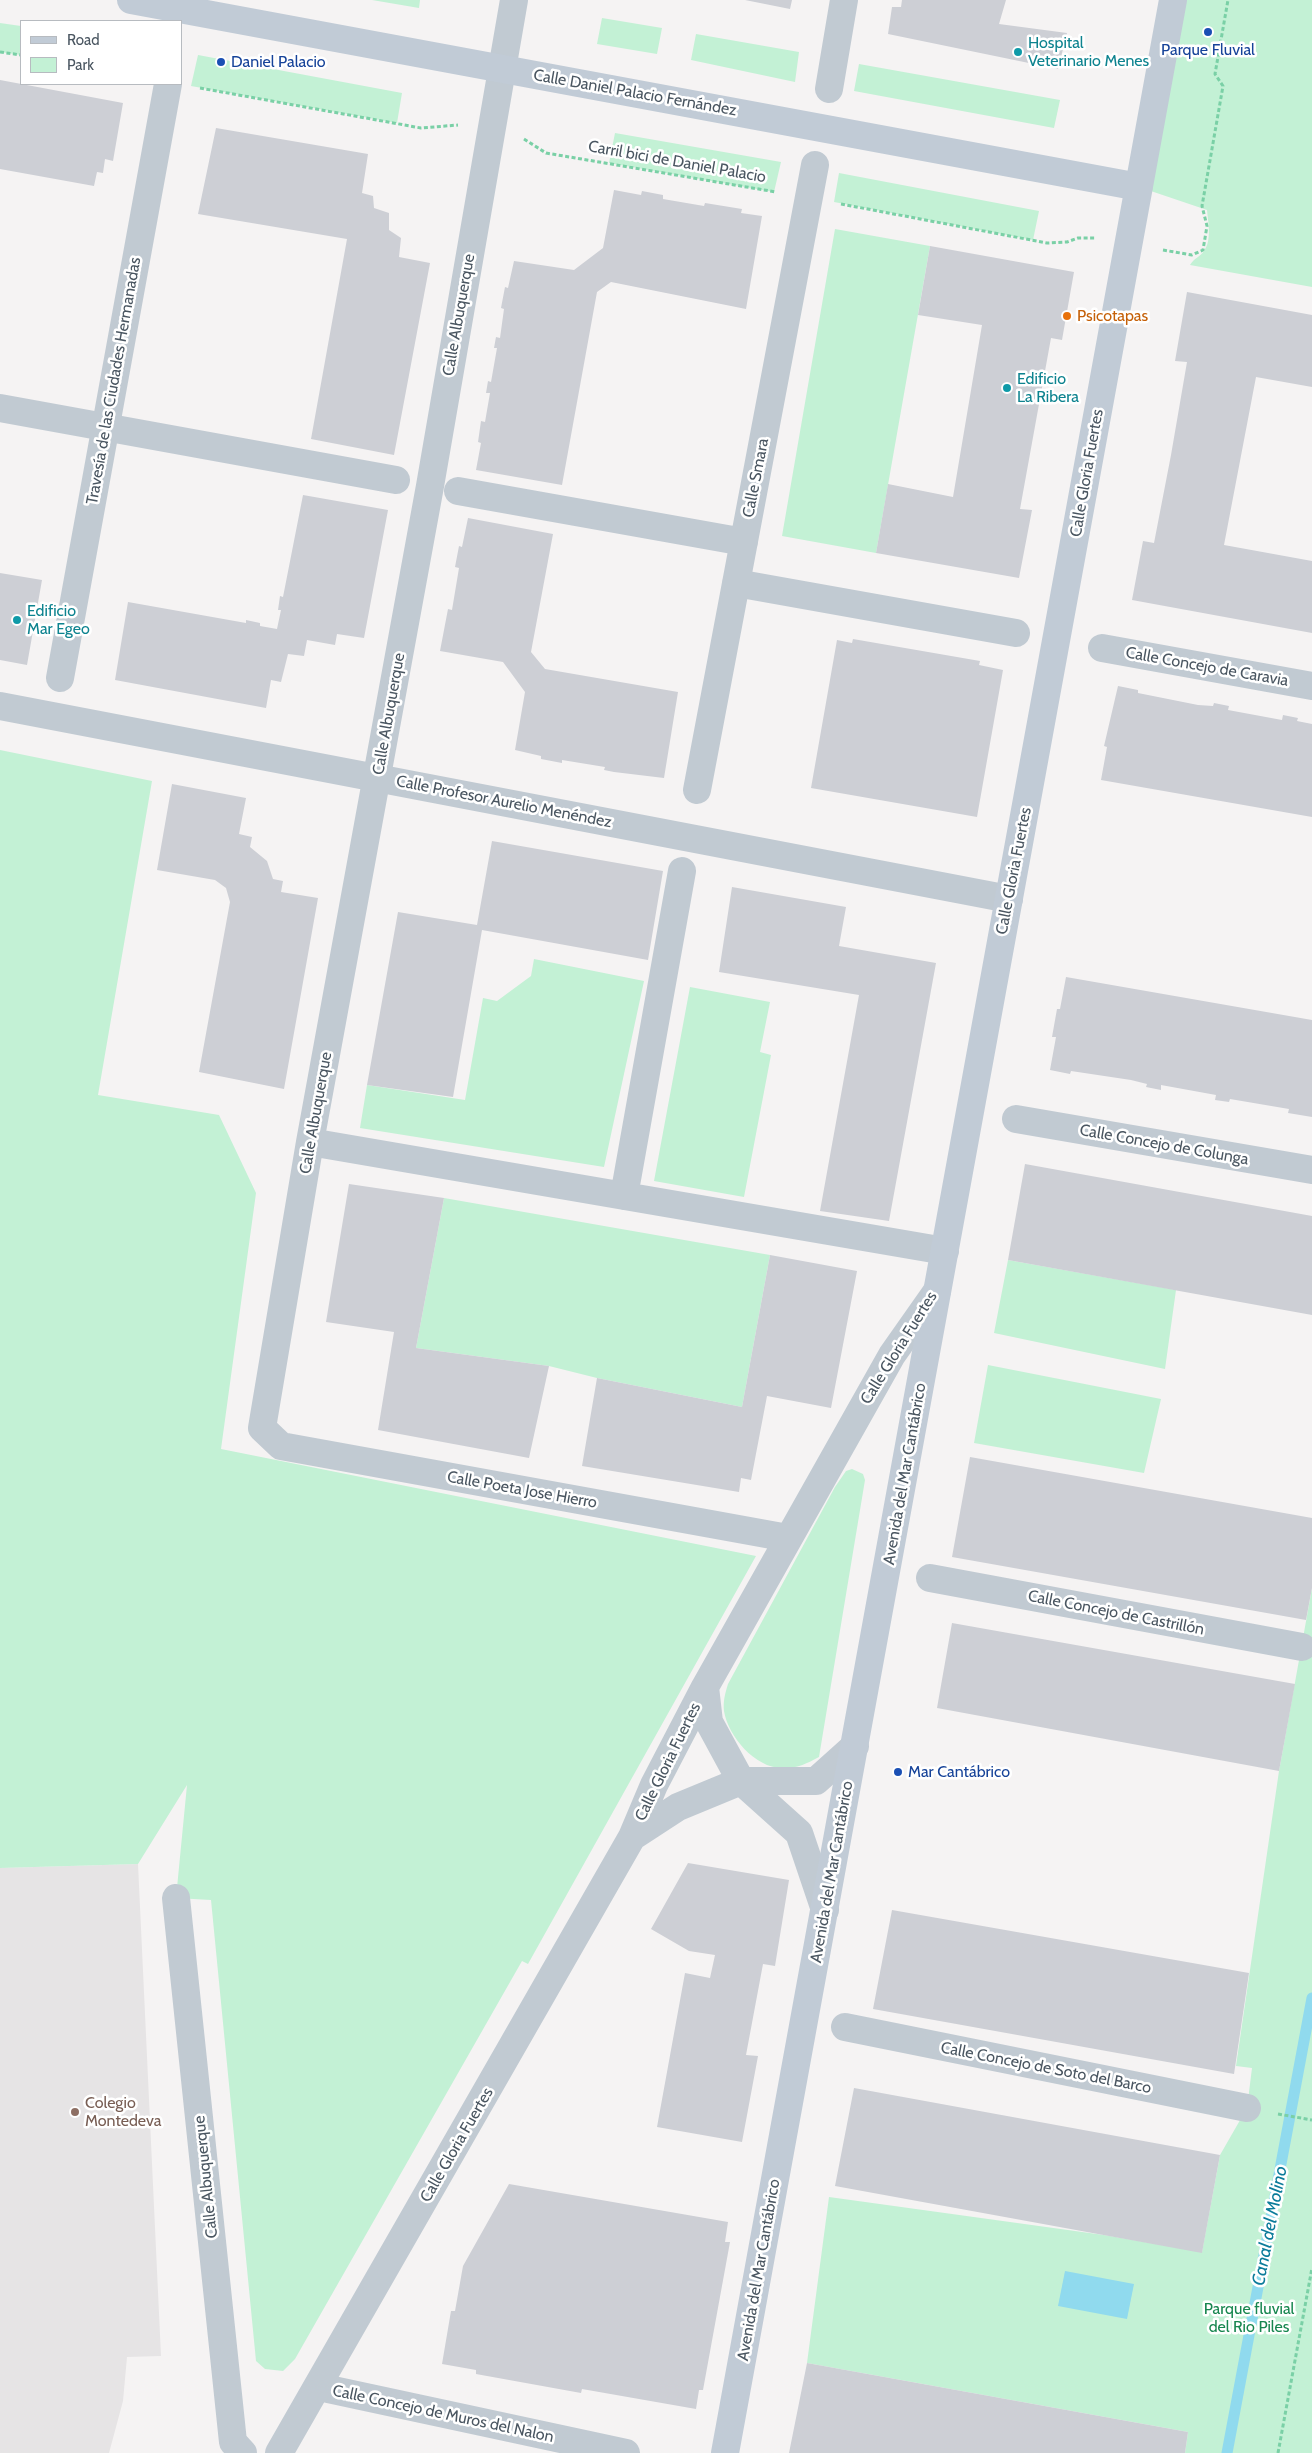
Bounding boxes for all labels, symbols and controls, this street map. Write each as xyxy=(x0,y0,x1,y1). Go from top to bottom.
legend xyxy=(20,20,182,85)
marker: Parque Fluvial xyxy=(1202,26,1214,38)
text: Road xyxy=(67,31,100,49)
place label: Hospital Veterinario Menes xyxy=(1028,33,1149,71)
place label: Parque Fluvial xyxy=(1161,40,1255,60)
marker: Hospital Veterinario Menes xyxy=(1012,46,1024,58)
place label: Daniel Palacio xyxy=(231,52,326,72)
text: Park xyxy=(67,56,94,74)
marker: Daniel Palacio xyxy=(215,56,227,68)
street label: Calle Daniel Palacio Fernández xyxy=(532,66,738,120)
street label: Carril bici de Daniel Palacio xyxy=(587,137,767,187)
street label: Calle Albuquerque xyxy=(439,253,479,377)
street label: Travesía de las Ciudades Hermanadas xyxy=(83,256,145,506)
place label: Psicotapas xyxy=(1077,306,1148,326)
marker: Psicotapas xyxy=(1061,310,1073,322)
place label: Edificio La Ribera xyxy=(1017,369,1079,407)
marker: Edificio La Ribera xyxy=(1001,382,1013,394)
street label: Calle Gloria Fuertes xyxy=(1066,408,1108,538)
street label: Calle Smara xyxy=(739,437,773,519)
place label: Edificio Mar Egeo xyxy=(27,601,90,639)
marker: Edificio Mar Egeo xyxy=(11,614,23,626)
street label: Calle Concejo de Caravia xyxy=(1124,643,1290,691)
street label: Calle Albuquerque xyxy=(369,652,409,776)
street label: Calle Profesor Aurelio Menéndez xyxy=(395,772,613,832)
street label: Calle Gloria Fuertes xyxy=(992,806,1036,936)
street label: Calle Albuquerque xyxy=(296,1051,336,1175)
street label: Calle Concejo de Colunga xyxy=(1078,1121,1250,1169)
street label: Calle Gloria Fuertes xyxy=(857,1288,941,1408)
street label: Avenida del Mar Cantábrico xyxy=(880,1382,930,1566)
street label: Calle Poeta Jose Hierro xyxy=(446,1467,598,1513)
street label: Calle Concejo de Castrillón xyxy=(1026,1586,1206,1640)
street label: Calle Gloria Fuertes xyxy=(631,1700,705,1824)
place label: Mar Cantábrico xyxy=(908,1762,1010,1782)
marker: Mar Cantábrico xyxy=(892,1766,904,1778)
street label: Avenida del Mar Cantábrico xyxy=(807,1780,857,1964)
street label: Calle Concejo de Soto del Barco xyxy=(939,2038,1153,2098)
street label: Calle Gloria Fuertes xyxy=(416,2084,498,2206)
place label: Colegio Montedeva xyxy=(85,2093,161,2131)
marker: Colegio Montedeva xyxy=(69,2106,81,2118)
street label: Calle Albuquerque xyxy=(190,2115,222,2239)
water label: Canal del Molino xyxy=(1248,2164,1292,2288)
street label: Avenida del Mar Cantábrico xyxy=(734,2178,784,2362)
park label: Parque fluvial del Rio Piles xyxy=(1204,2299,1294,2337)
street label: Calle Concejo de Muros del Nalon xyxy=(331,2381,555,2447)

